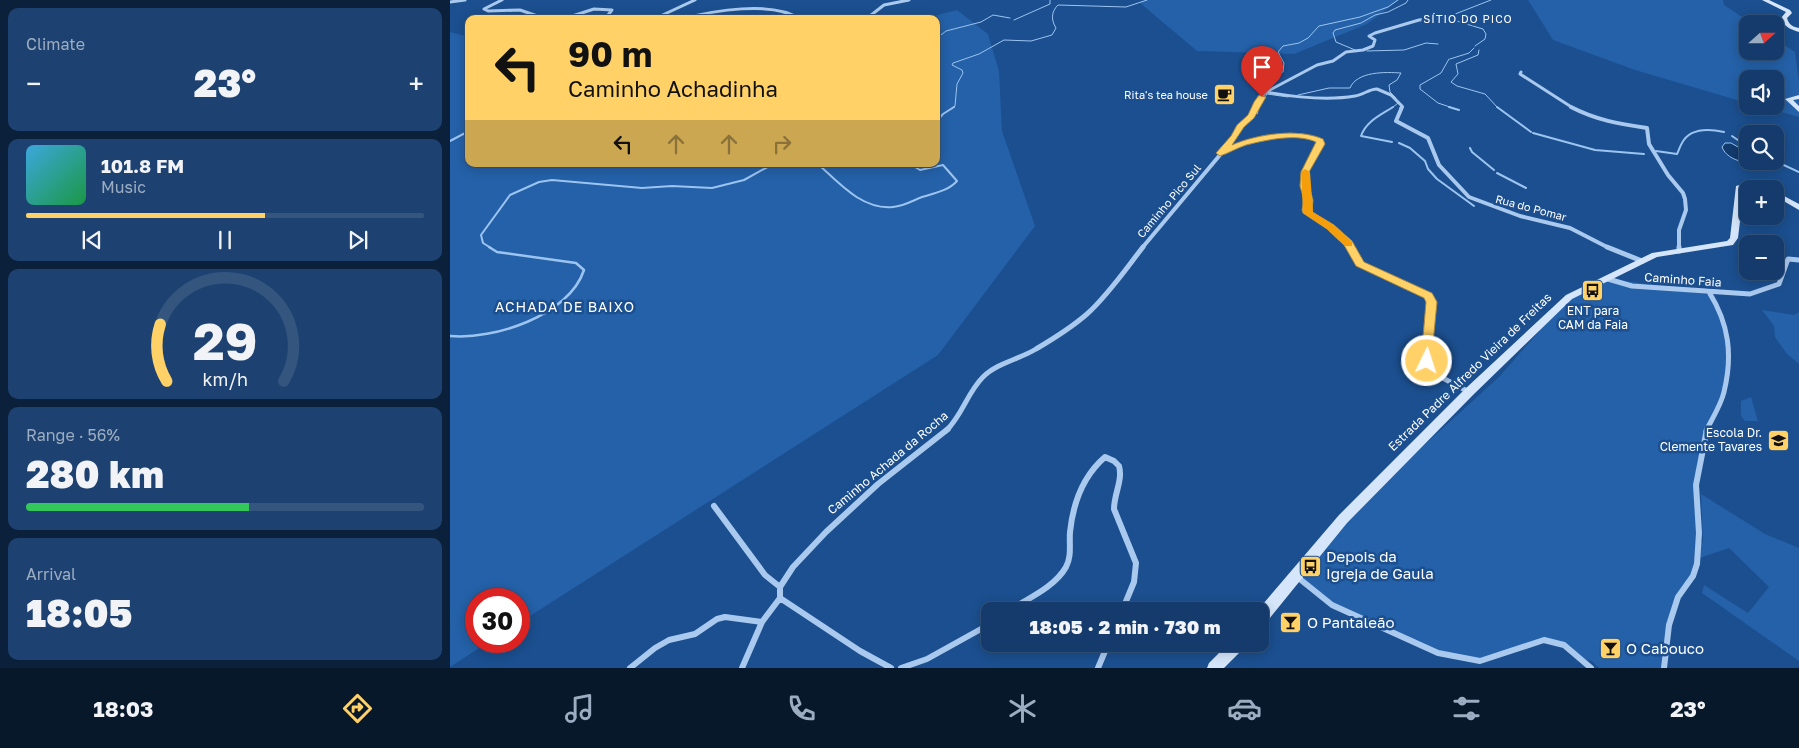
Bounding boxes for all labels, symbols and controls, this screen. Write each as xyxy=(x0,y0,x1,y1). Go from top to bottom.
district label: SÍTIO DO PICO xyxy=(1423,12,1513,25)
north arrow xyxy=(1739,15,1784,60)
map controls xyxy=(1739,15,1784,280)
text: 90 m xyxy=(568,33,652,75)
text: Climate xyxy=(26,34,85,54)
icon: left xyxy=(485,35,550,100)
pin xyxy=(1241,46,1283,97)
icon: arrive xyxy=(1248,53,1276,81)
text: 23° xyxy=(194,60,256,105)
text: − xyxy=(26,67,41,100)
text: + xyxy=(409,67,424,100)
button: sound xyxy=(1739,70,1784,115)
text: Caminho Achadinha xyxy=(568,75,778,102)
cafe icon: Rita's tea house xyxy=(1212,83,1236,107)
place label: Rita's tea house xyxy=(1124,88,1208,101)
button: search xyxy=(1739,125,1784,170)
icon: left xyxy=(609,130,637,158)
icon: ahead xyxy=(662,130,690,158)
icon: ahead xyxy=(715,130,743,158)
icon: right xyxy=(768,130,796,158)
text: 101.8 FM xyxy=(101,154,184,177)
street label: Caminho Pico Sul xyxy=(1134,161,1203,240)
text: Music xyxy=(101,177,146,197)
button: + xyxy=(1739,180,1784,225)
street label: Rua do Pomar xyxy=(1494,192,1569,223)
icon: previous xyxy=(78,226,106,254)
icon: pause xyxy=(211,226,239,254)
icon: next xyxy=(344,226,372,254)
button: − xyxy=(1739,235,1784,280)
street label: Caminho Faia xyxy=(1644,269,1722,290)
bus stop icon: ENT para CAM da Faia xyxy=(1581,278,1605,302)
street label: Estrada Padre Alfredo Vieira de Freitas xyxy=(1385,289,1554,454)
district label: ACHADA DE BAIXO xyxy=(495,298,635,315)
place label: ENT para CAM da Faia xyxy=(1558,303,1628,332)
text: 29 xyxy=(193,309,257,371)
position arrow xyxy=(1400,334,1452,386)
text: km/h xyxy=(202,368,248,390)
street label: Caminho Achada da Rocha xyxy=(824,408,951,517)
text: Range · 56% xyxy=(26,425,120,445)
place label: Escola Dr. Clemente Tavares xyxy=(1660,425,1762,454)
school or university icon: Escola Dr. Clemente Tavares xyxy=(1766,428,1790,452)
text: 280 km xyxy=(26,451,164,496)
place label: Depois da Igreja de Gaula xyxy=(1326,547,1434,582)
bus stop icon: Depois da Igreja de Gaula xyxy=(1298,554,1322,578)
text: Arrival xyxy=(26,564,76,584)
speed limit sign: 30 xyxy=(465,588,530,653)
text: 18:05 xyxy=(26,590,133,635)
bar icon: O Pantaleão xyxy=(1279,611,1303,635)
place label: O Pantaleão xyxy=(1307,613,1394,631)
text: 18:05 · 2 min · 730 m xyxy=(1030,615,1221,638)
bar icon: O Cabouco xyxy=(1598,637,1622,661)
place label: O Cabouco xyxy=(1626,639,1704,657)
icon: directions xyxy=(340,691,375,726)
icon: music xyxy=(562,691,597,726)
icon: phone xyxy=(784,691,819,726)
icon: climate xyxy=(1005,691,1040,726)
icon: car xyxy=(1227,691,1262,726)
icon: filters xyxy=(1449,691,1484,726)
text: 18:03 xyxy=(93,695,154,722)
text: 23° xyxy=(1670,695,1706,722)

